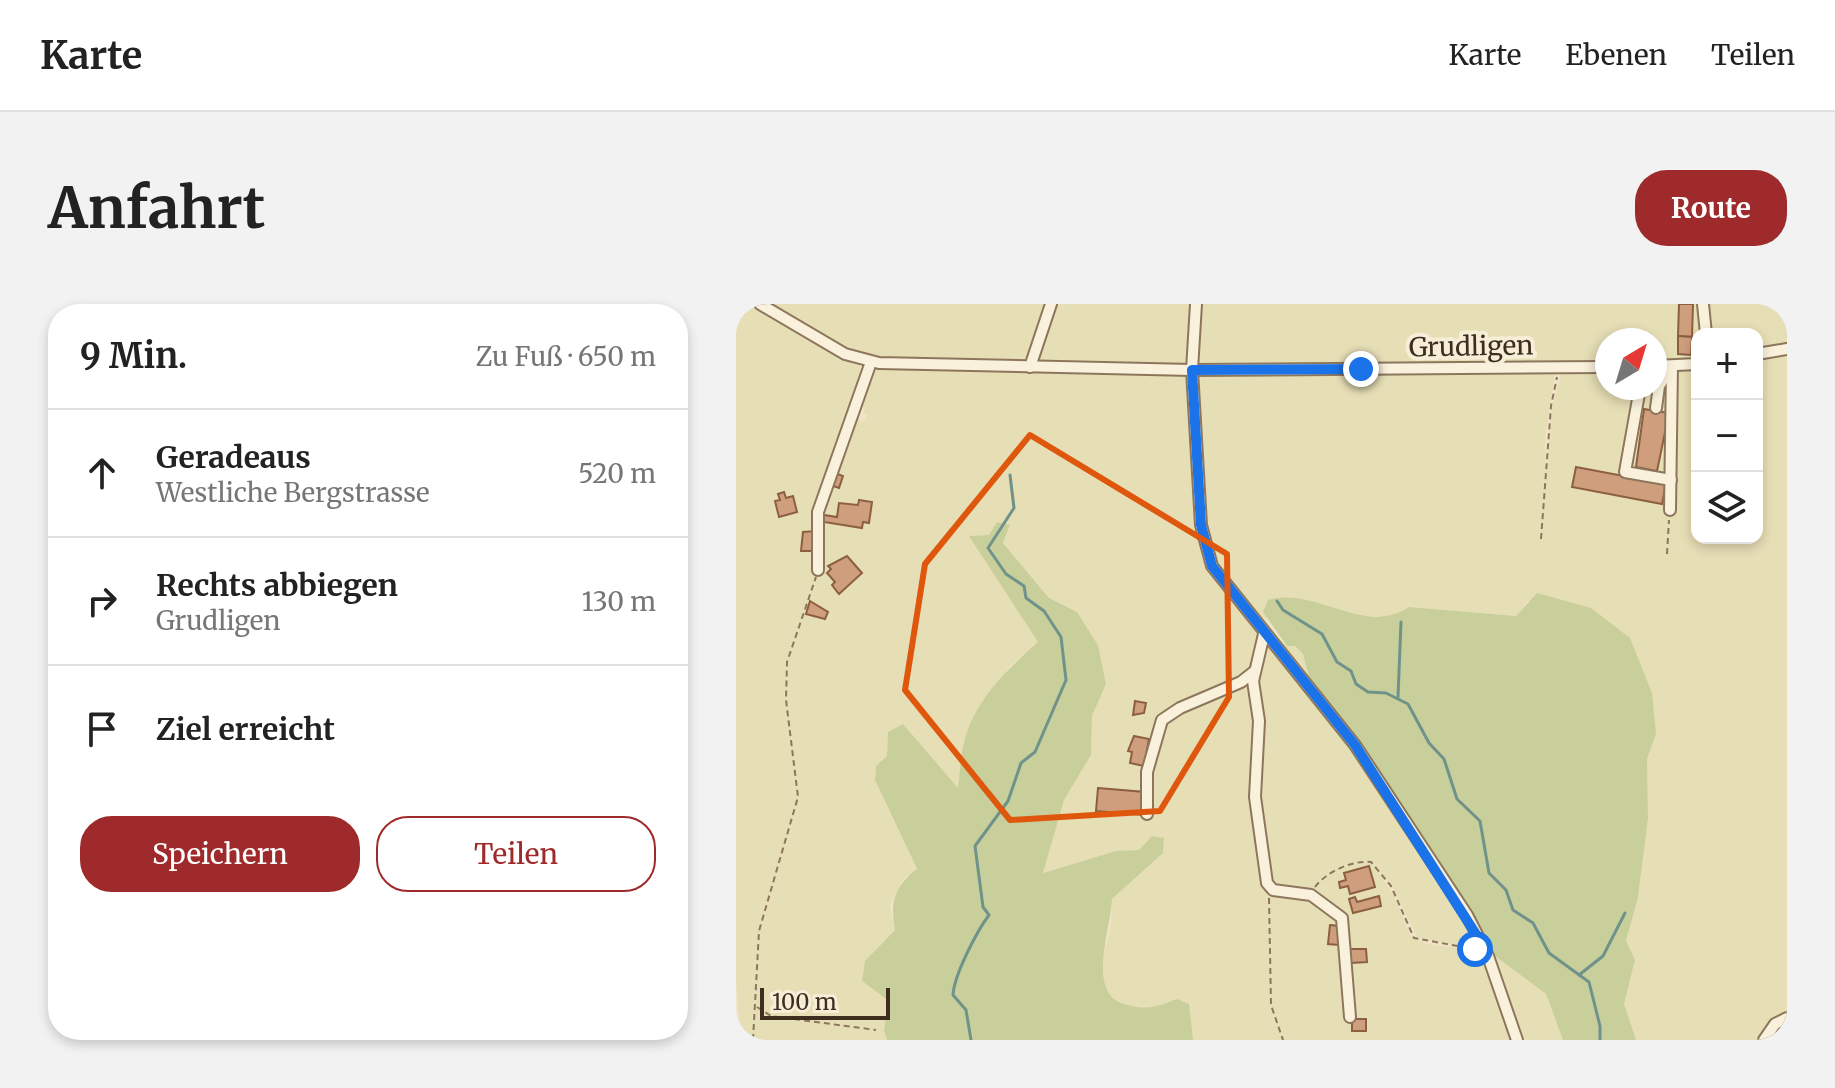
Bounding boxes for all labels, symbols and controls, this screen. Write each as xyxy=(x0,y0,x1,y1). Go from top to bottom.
text: Karte xyxy=(40,32,142,79)
text: Karte xyxy=(1449,37,1521,73)
text: Ebenen xyxy=(1565,37,1667,73)
text: Teilen xyxy=(1711,37,1795,73)
button: Route xyxy=(1635,170,1787,246)
text: Anfahrt xyxy=(48,173,265,243)
street label: Grudligen xyxy=(1408,328,1534,364)
north arrow xyxy=(1595,328,1667,400)
map controls xyxy=(1691,328,1763,544)
button: + xyxy=(1691,328,1763,400)
text: 9 Min. xyxy=(80,335,187,377)
text: Zu Fuß · 650 m xyxy=(476,340,656,373)
route end xyxy=(1343,351,1379,387)
button: − xyxy=(1691,400,1763,472)
text: Geradeaus xyxy=(156,438,311,476)
icon: ahead xyxy=(80,451,124,495)
text: 520 m xyxy=(578,457,656,490)
button: layers xyxy=(1691,472,1763,544)
text: Westliche Bergstrasse xyxy=(156,476,430,509)
text: Rechts abbiegen xyxy=(156,566,398,604)
icon: right xyxy=(80,579,124,623)
text: 130 m xyxy=(582,585,656,618)
text: Grudligen xyxy=(156,604,281,637)
icon: arrive xyxy=(80,707,124,751)
text: Ziel erreicht xyxy=(156,710,335,748)
button: Speichern xyxy=(80,816,360,892)
button: Teilen xyxy=(376,816,656,892)
route start xyxy=(1457,931,1493,967)
scale bar xyxy=(760,984,890,1020)
text: 100 m xyxy=(772,988,837,1016)

